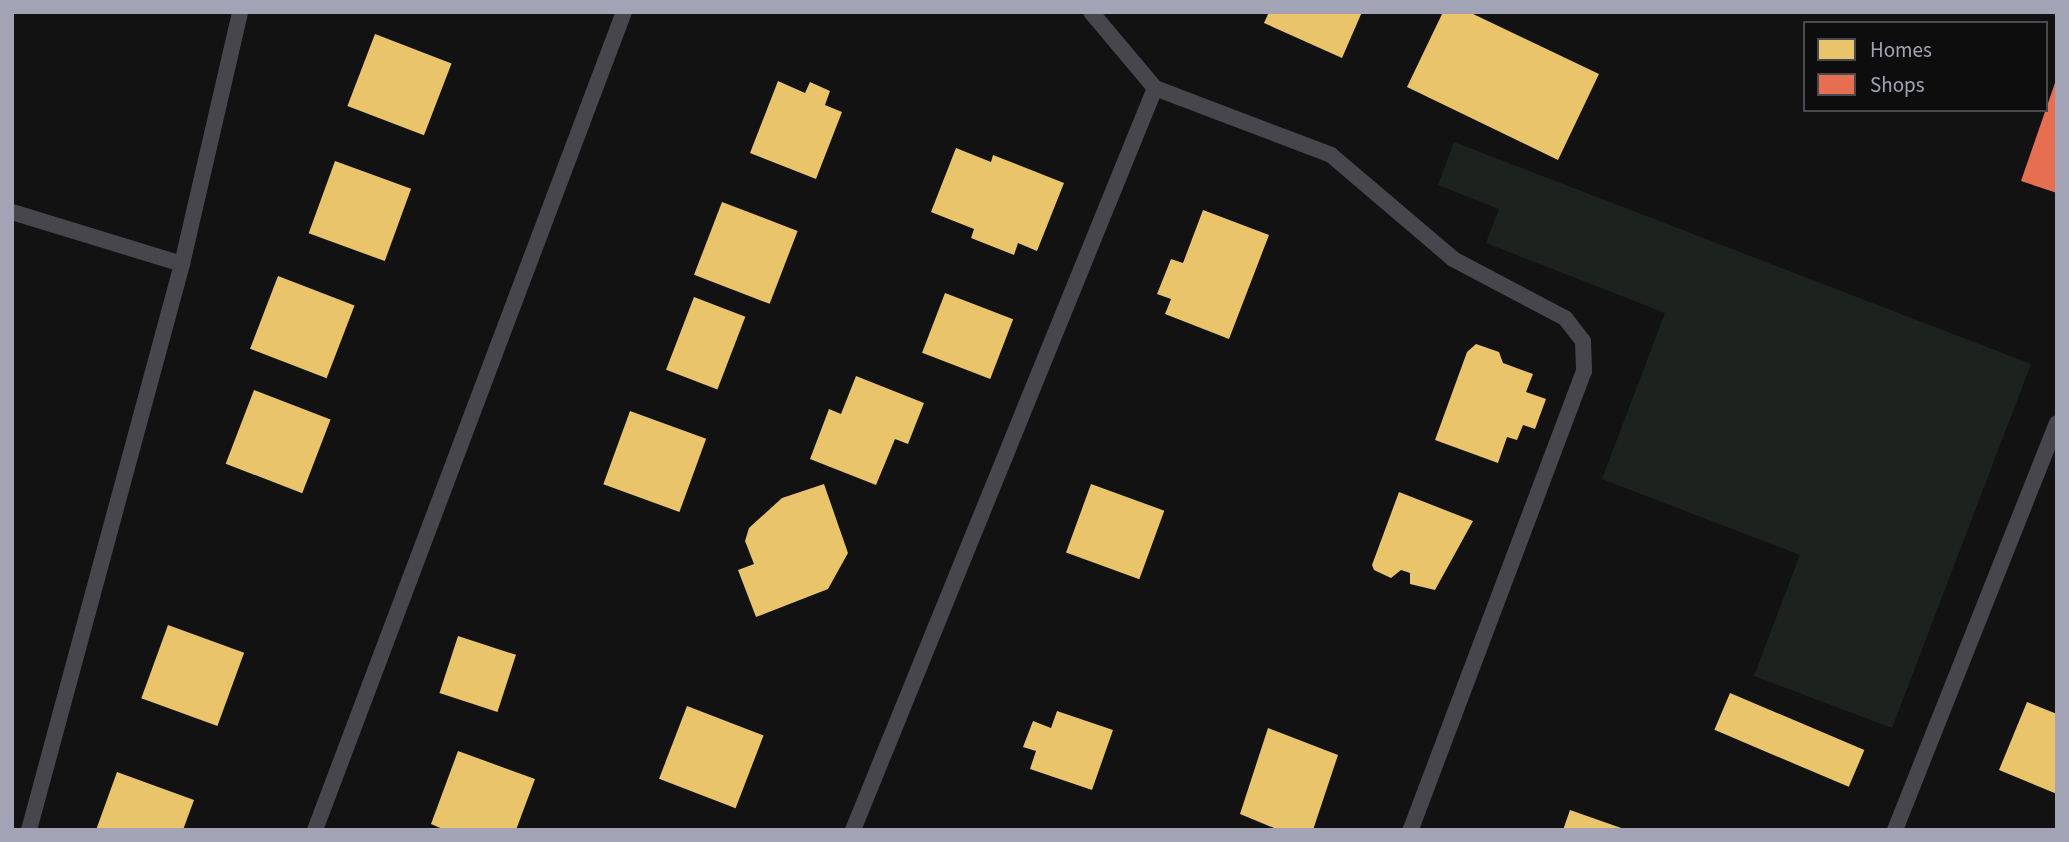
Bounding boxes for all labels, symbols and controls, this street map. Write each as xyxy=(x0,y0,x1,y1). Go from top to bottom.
legend xyxy=(1803,21,2048,112)
text: Homes xyxy=(1870,35,1932,65)
text: Shops xyxy=(1870,70,1924,100)

